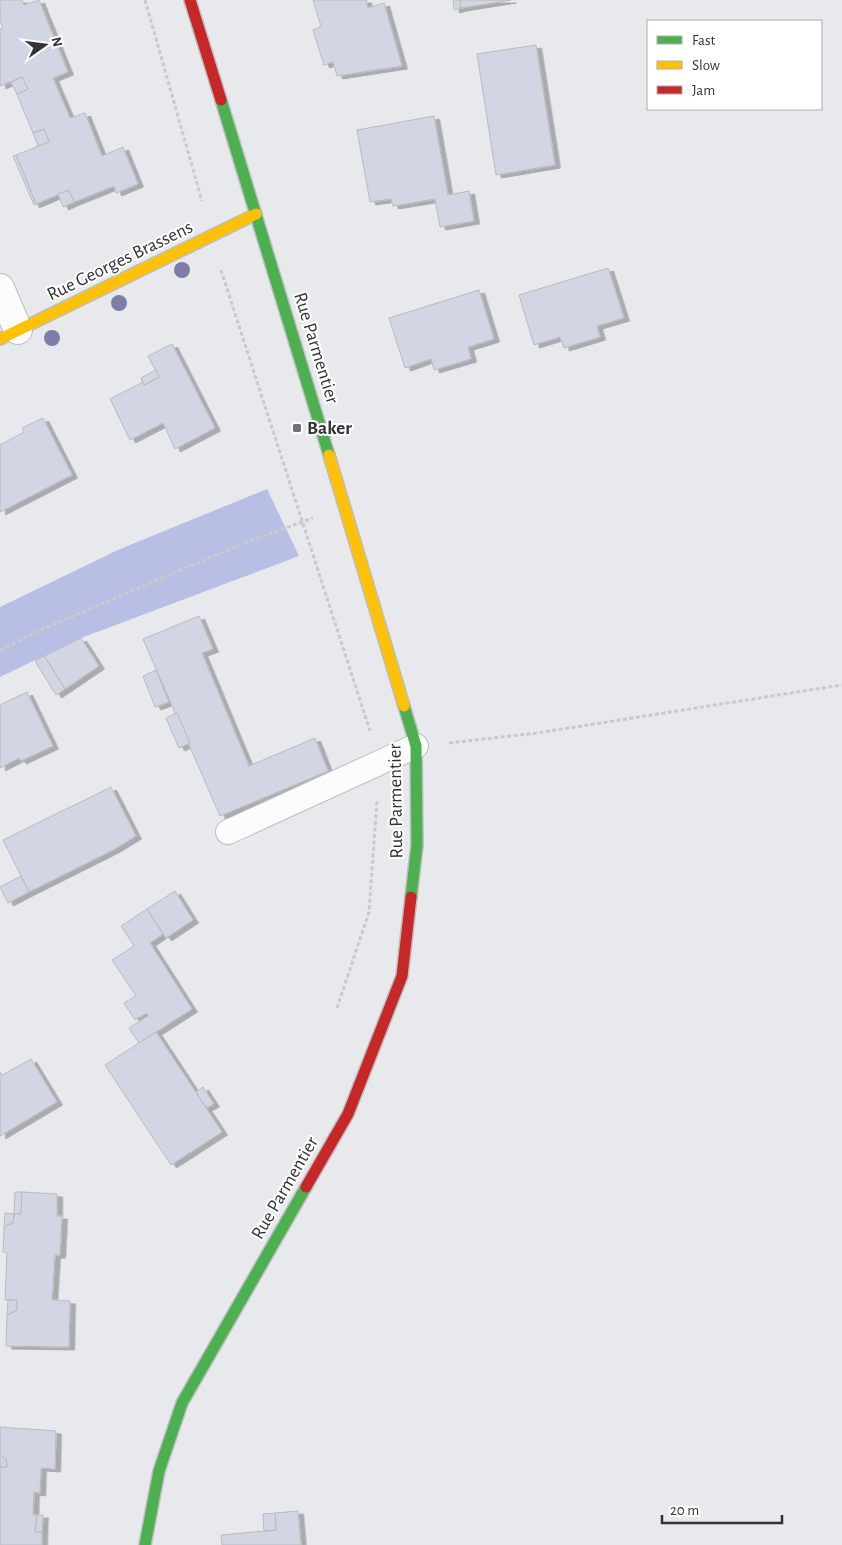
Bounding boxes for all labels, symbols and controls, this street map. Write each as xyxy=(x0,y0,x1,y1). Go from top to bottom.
north arrow xyxy=(20,20,70,70)
legend xyxy=(647,20,822,110)
text: Fast xyxy=(692,33,716,48)
text: N xyxy=(49,36,65,49)
text: Slow xyxy=(692,58,720,73)
text: Jam xyxy=(692,83,715,98)
street label: Rue Georges Brassens xyxy=(44,218,196,304)
street label: Rue Parmentier xyxy=(290,290,342,406)
place label: Baker xyxy=(307,419,352,438)
marker: Baker xyxy=(291,422,303,434)
street label: Rue Parmentier xyxy=(385,743,407,859)
street label: Rue Parmentier xyxy=(248,1133,322,1243)
scale bar xyxy=(662,1492,782,1524)
text: 20 m xyxy=(670,1503,699,1518)

